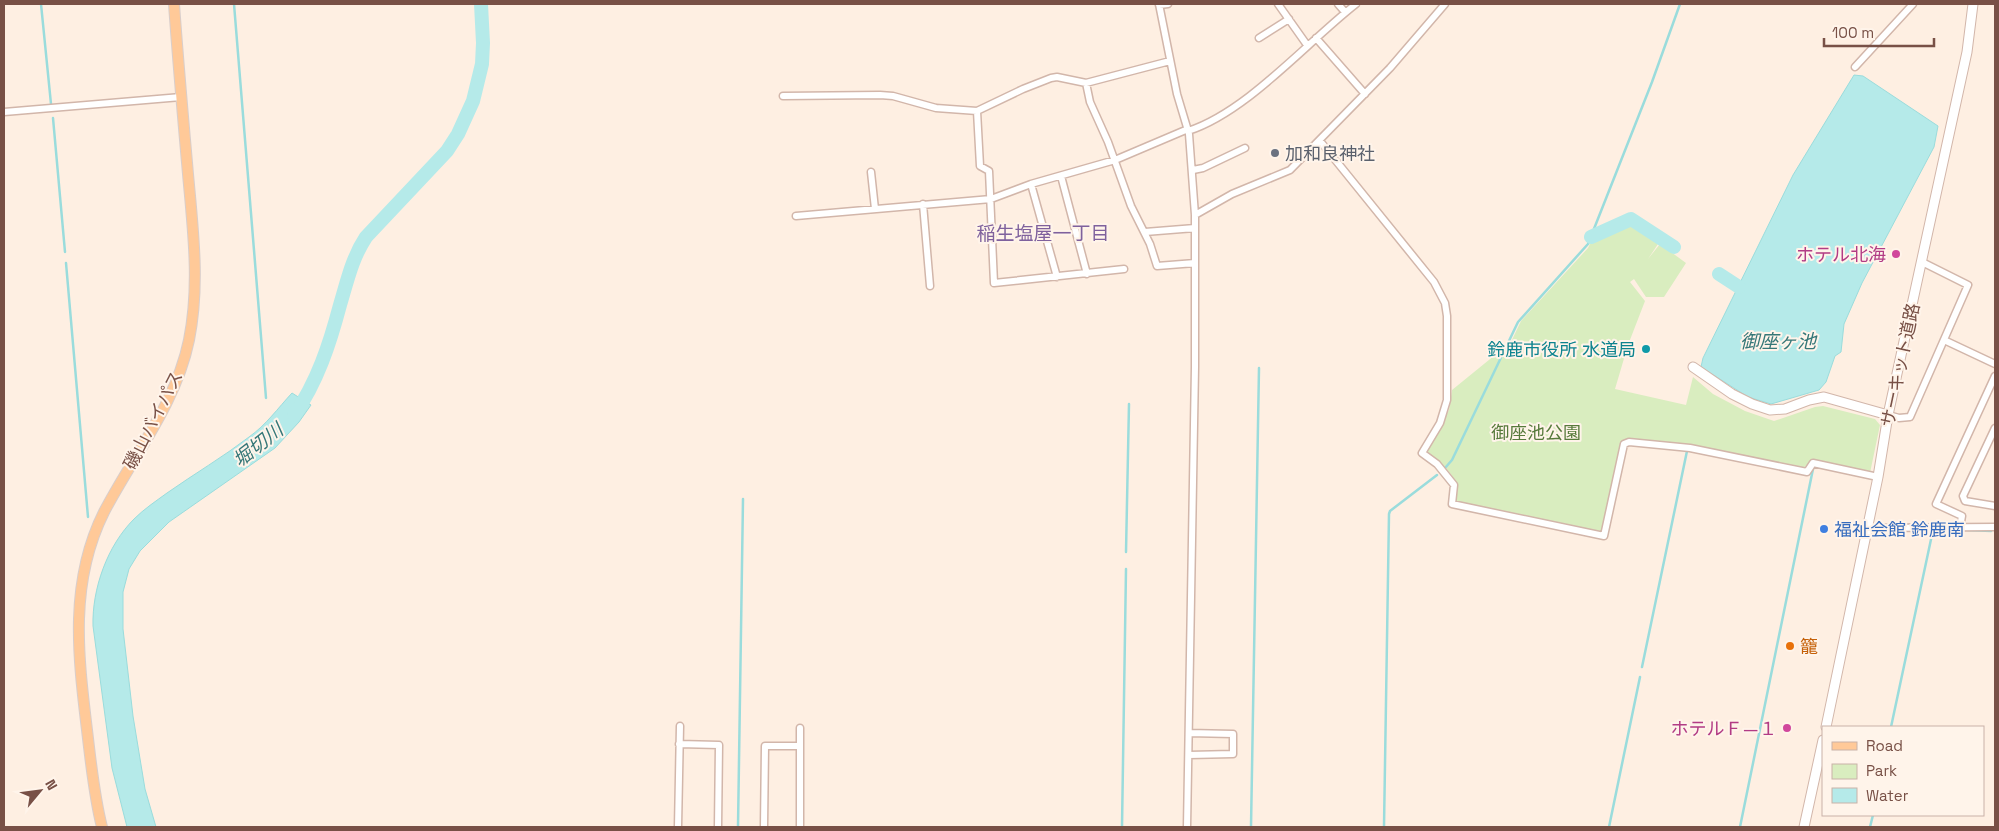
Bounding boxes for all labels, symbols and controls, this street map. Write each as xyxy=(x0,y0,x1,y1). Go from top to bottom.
scale bar xyxy=(1824,15,1934,47)
text: 100 m xyxy=(1832,23,1874,42)
place label: 加和良神社 xyxy=(1285,142,1375,165)
marker: 加和良神社 xyxy=(1269,147,1281,159)
district label: 稲生塩屋一丁目 xyxy=(976,221,1110,246)
place label: ホテル北海 xyxy=(1796,243,1886,266)
marker: ホテル北海 xyxy=(1890,248,1902,260)
street label: サーキット道路 xyxy=(1876,301,1924,429)
water label: 御座ヶ池 xyxy=(1740,329,1818,354)
place label: 鈴鹿市役所 水道局 xyxy=(1487,338,1636,361)
marker: 鈴鹿市役所 水道局 xyxy=(1640,343,1652,355)
street label: 磯山バイパス xyxy=(118,367,188,473)
water label: 堀切川 xyxy=(228,416,290,472)
park label: 御座池公園 xyxy=(1491,421,1581,444)
place label: 福祉会館 鈴鹿南 xyxy=(1834,518,1965,541)
marker: 福祉会館 鈴鹿南 xyxy=(1818,523,1830,535)
place label: 籠 xyxy=(1800,635,1818,658)
marker: 籠 xyxy=(1784,640,1796,652)
place label: ホテルＦ―１ xyxy=(1671,717,1777,740)
marker: ホテルＦ―１ xyxy=(1781,722,1793,734)
legend xyxy=(1822,726,1984,816)
text: Road xyxy=(1866,736,1903,755)
text: Park xyxy=(1866,761,1897,780)
north arrow xyxy=(15,766,65,816)
text: N xyxy=(41,776,62,793)
text: Water xyxy=(1866,786,1909,805)

